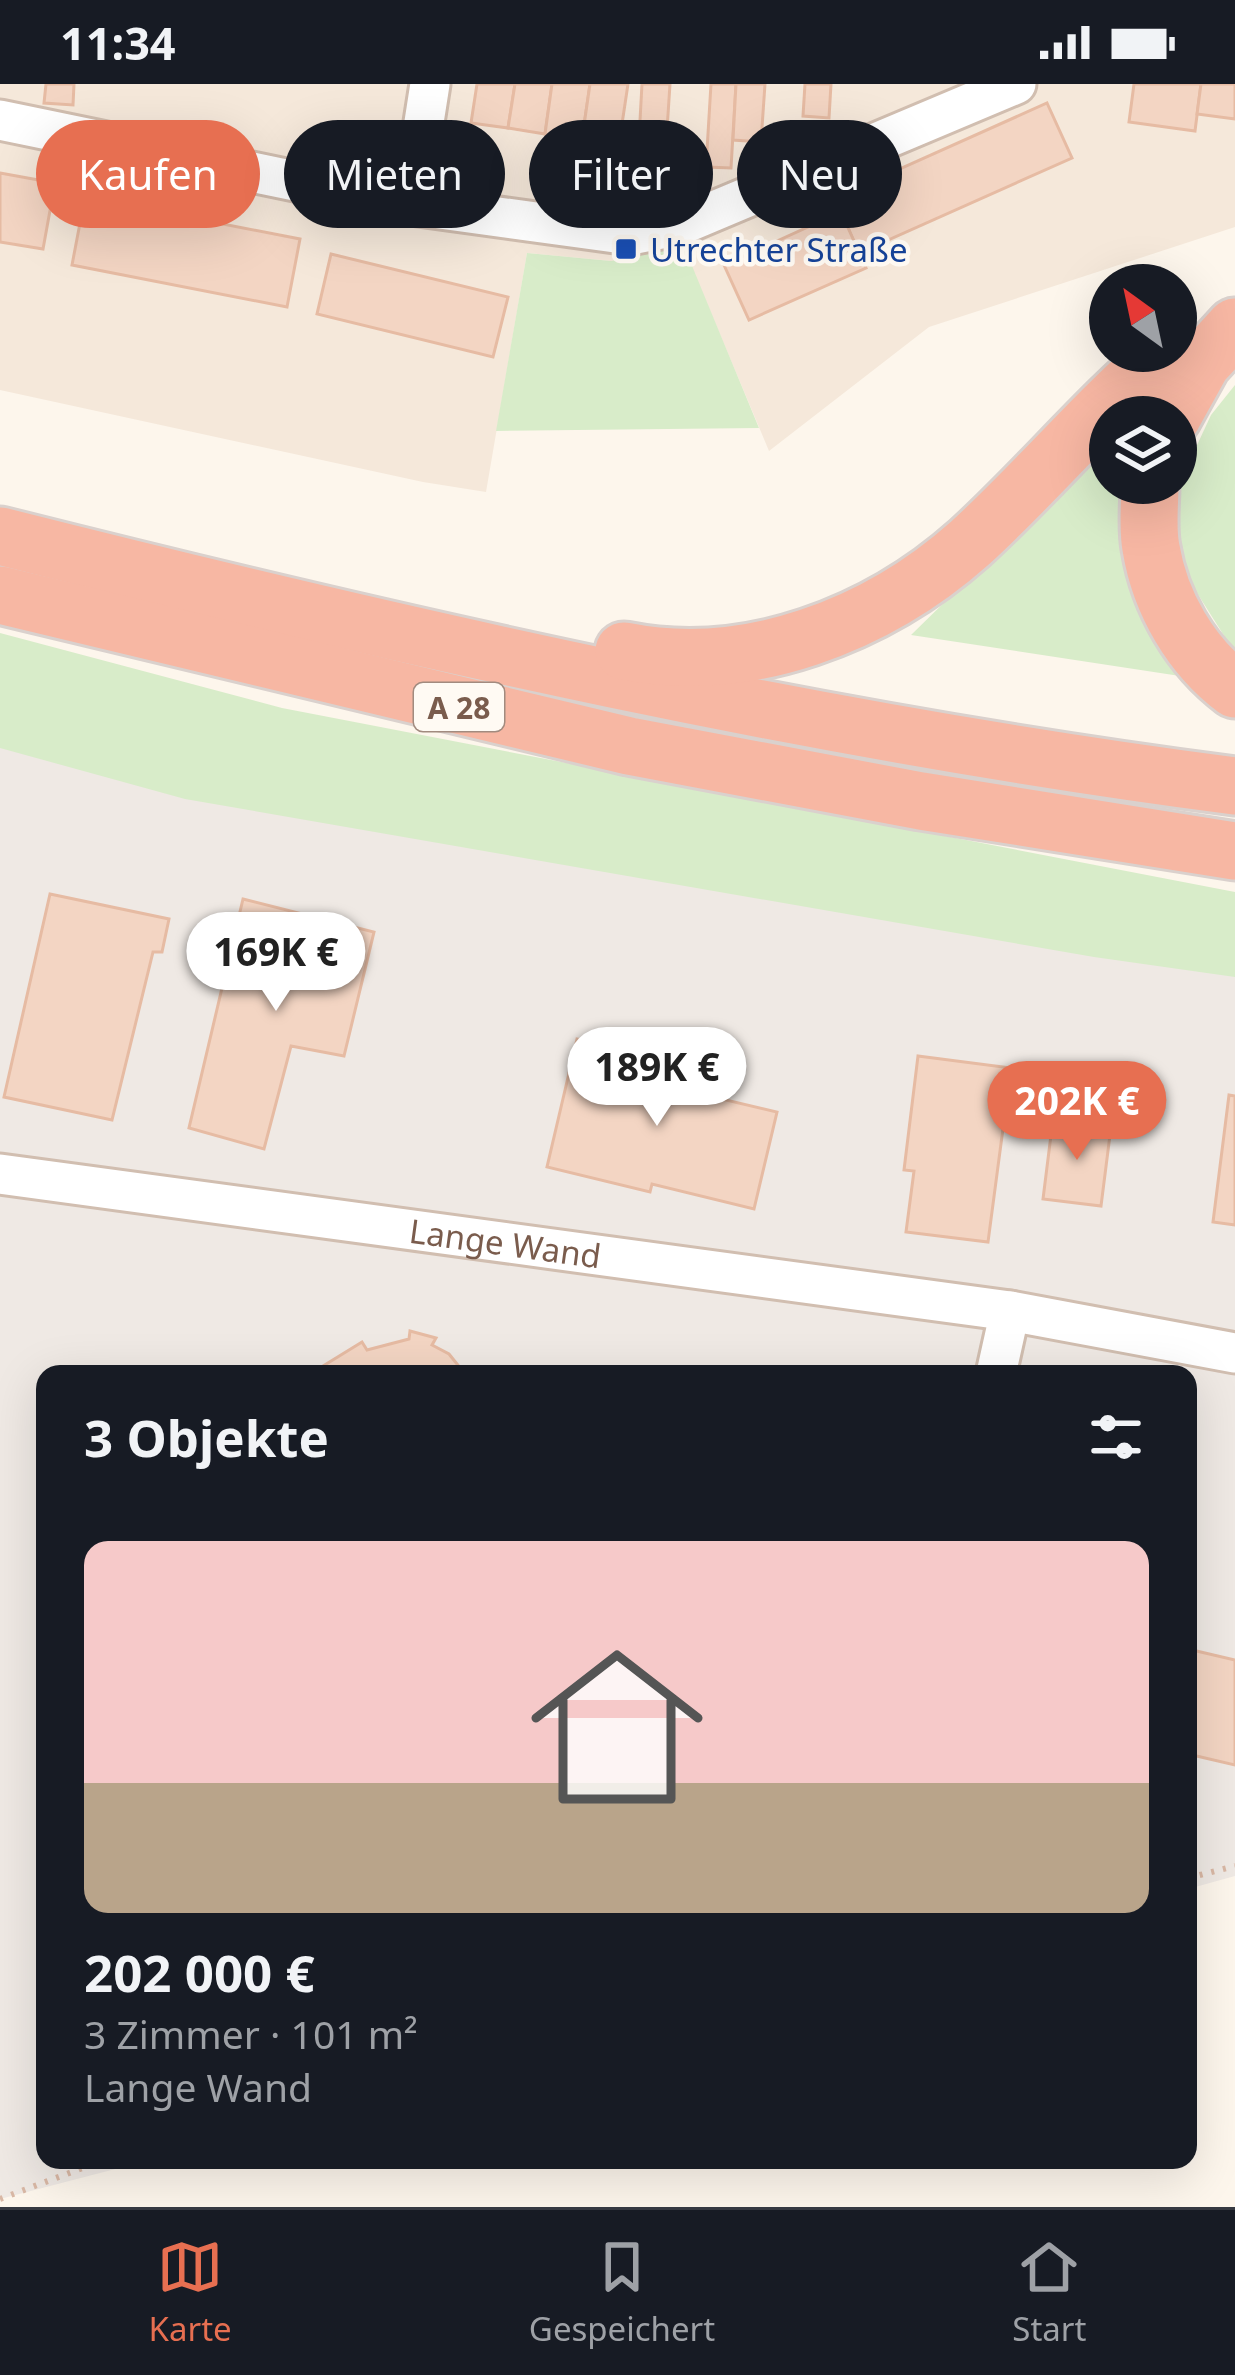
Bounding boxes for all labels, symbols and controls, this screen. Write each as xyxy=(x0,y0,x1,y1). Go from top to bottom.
text: 11:34 xyxy=(60,12,176,73)
chip: Kaufen xyxy=(36,120,260,228)
chip: Mieten xyxy=(284,120,505,228)
chip: Filter xyxy=(529,120,713,228)
chip: Neu xyxy=(737,120,902,228)
place label: Utrechter Straße xyxy=(650,227,908,272)
marker: Utrechter Straße xyxy=(613,236,639,262)
north arrow xyxy=(1089,264,1197,372)
map controls xyxy=(1089,264,1197,504)
button: layers xyxy=(1089,396,1197,504)
road number: A 28 xyxy=(414,683,504,731)
pin: 169K € xyxy=(178,912,374,1014)
text: 169K € xyxy=(213,924,339,977)
pin: 189K € xyxy=(559,1027,755,1129)
text: 189K € xyxy=(594,1039,720,1092)
pin: 202K € xyxy=(979,1061,1175,1163)
text: 202K € xyxy=(1014,1073,1140,1126)
street label: Lange Wand xyxy=(407,1207,604,1278)
text: 3 Objekte xyxy=(84,1402,329,1472)
icon: filters xyxy=(1083,1404,1149,1470)
icon: home xyxy=(509,1619,725,1835)
text: 202 000 € xyxy=(84,1937,315,2007)
text: 3 Zimmer · 101 m² xyxy=(84,2007,418,2060)
text: Lange Wand xyxy=(84,2060,312,2113)
tab: Karte xyxy=(149,2234,232,2351)
tab: Gespeichert xyxy=(529,2234,715,2351)
tab: Start xyxy=(1012,2234,1086,2351)

